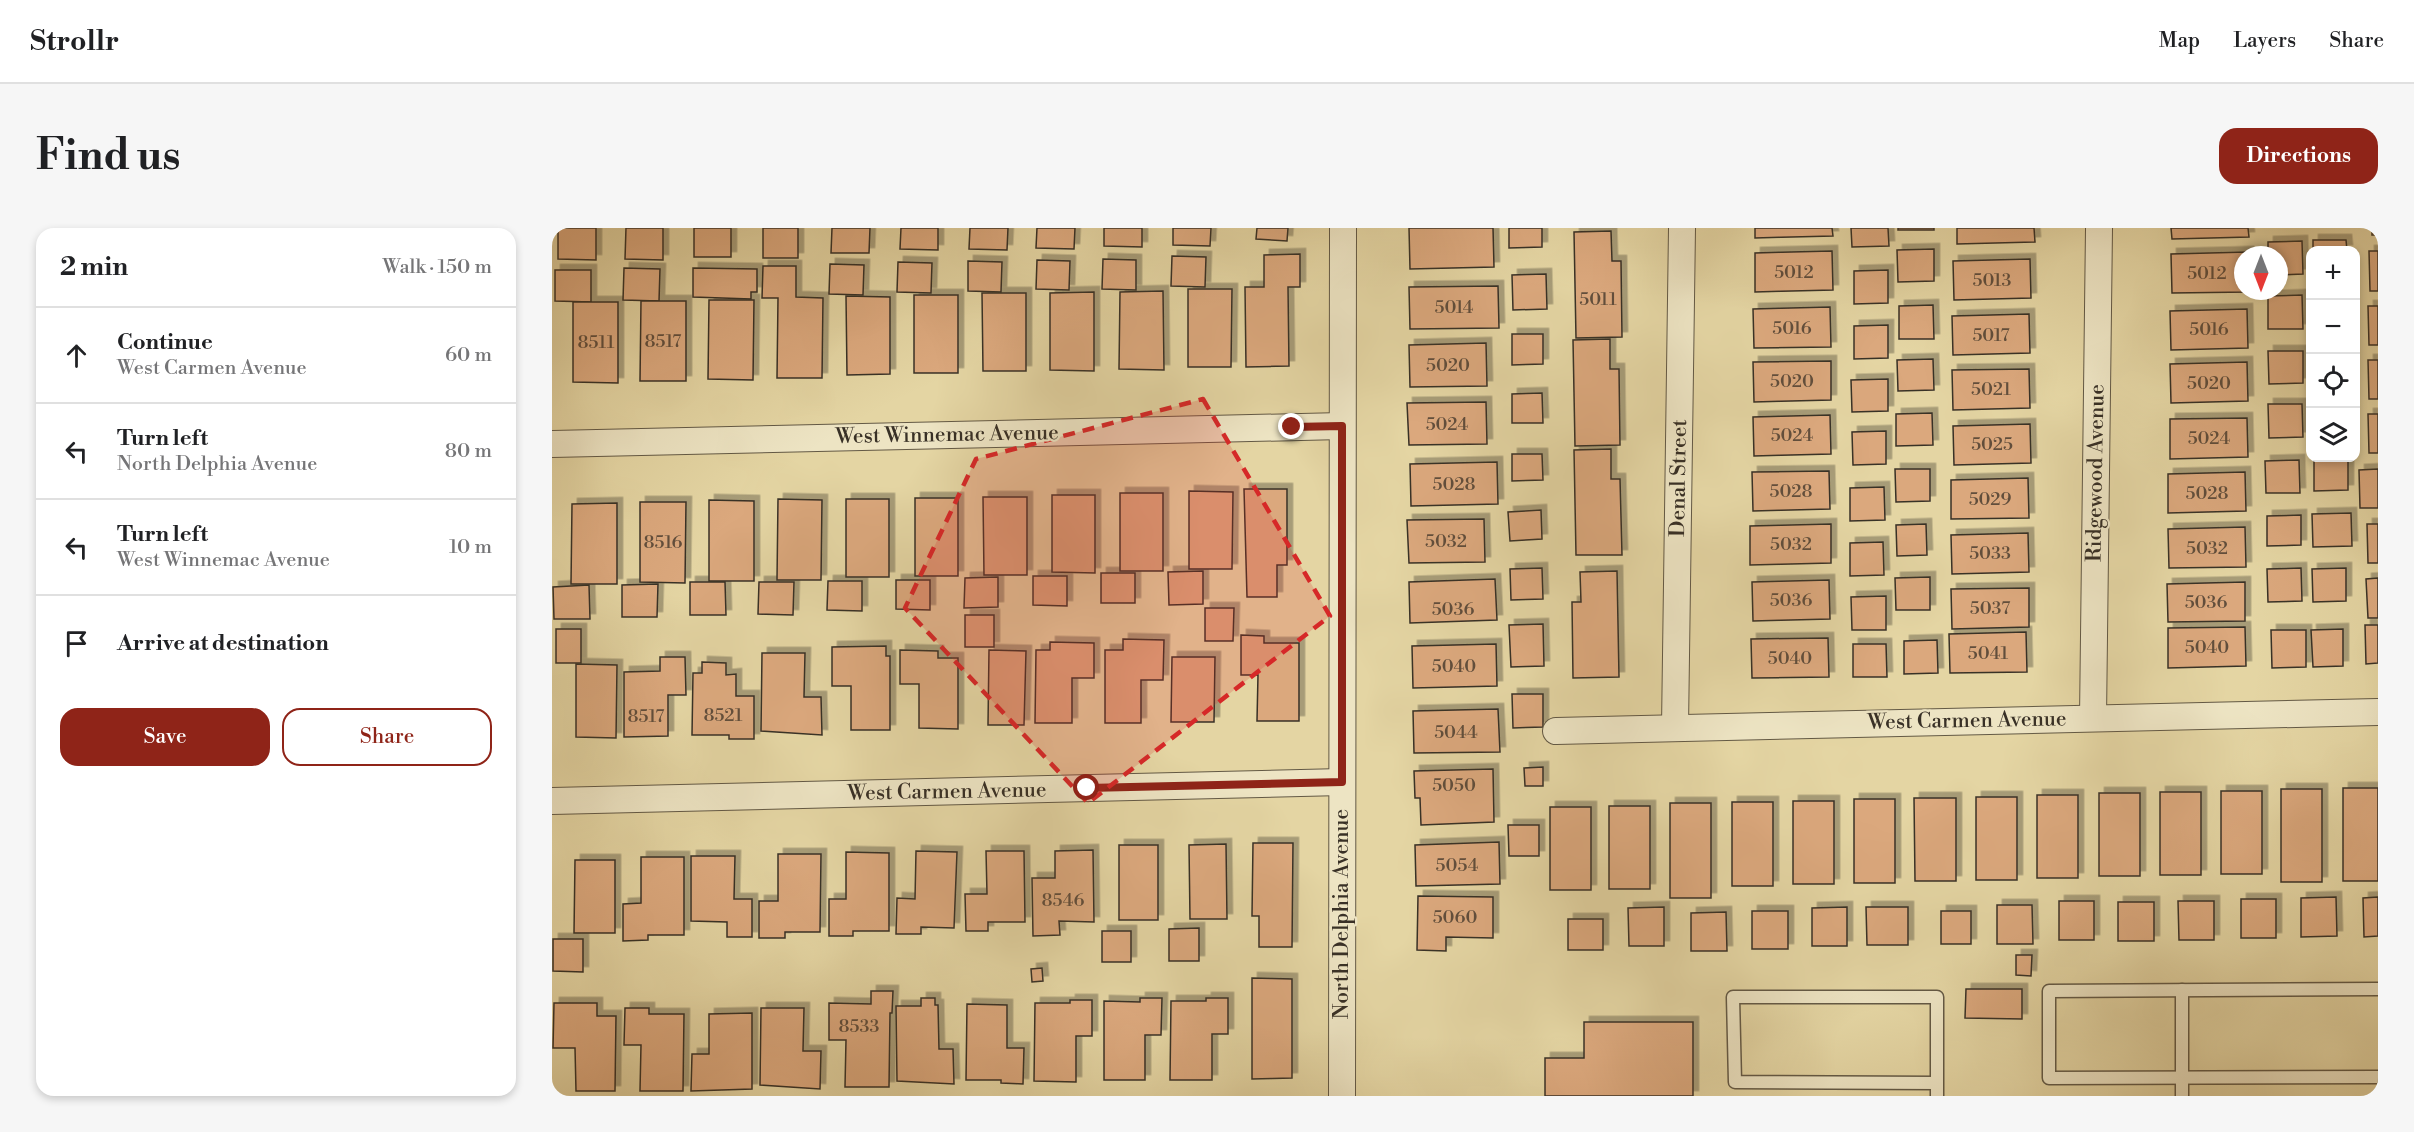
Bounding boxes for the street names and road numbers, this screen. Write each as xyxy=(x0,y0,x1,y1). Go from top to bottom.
street label: Ridgewood Avenue xyxy=(2081,384,2111,562)
street label: Denal Street xyxy=(1665,418,1693,537)
street label: West Winnemac Avenue xyxy=(834,420,1059,450)
street label: West Carmen Avenue xyxy=(1866,706,2067,736)
street label: West Carmen Avenue xyxy=(846,777,1047,807)
street label: North Delphia Avenue xyxy=(1329,809,1355,1019)

